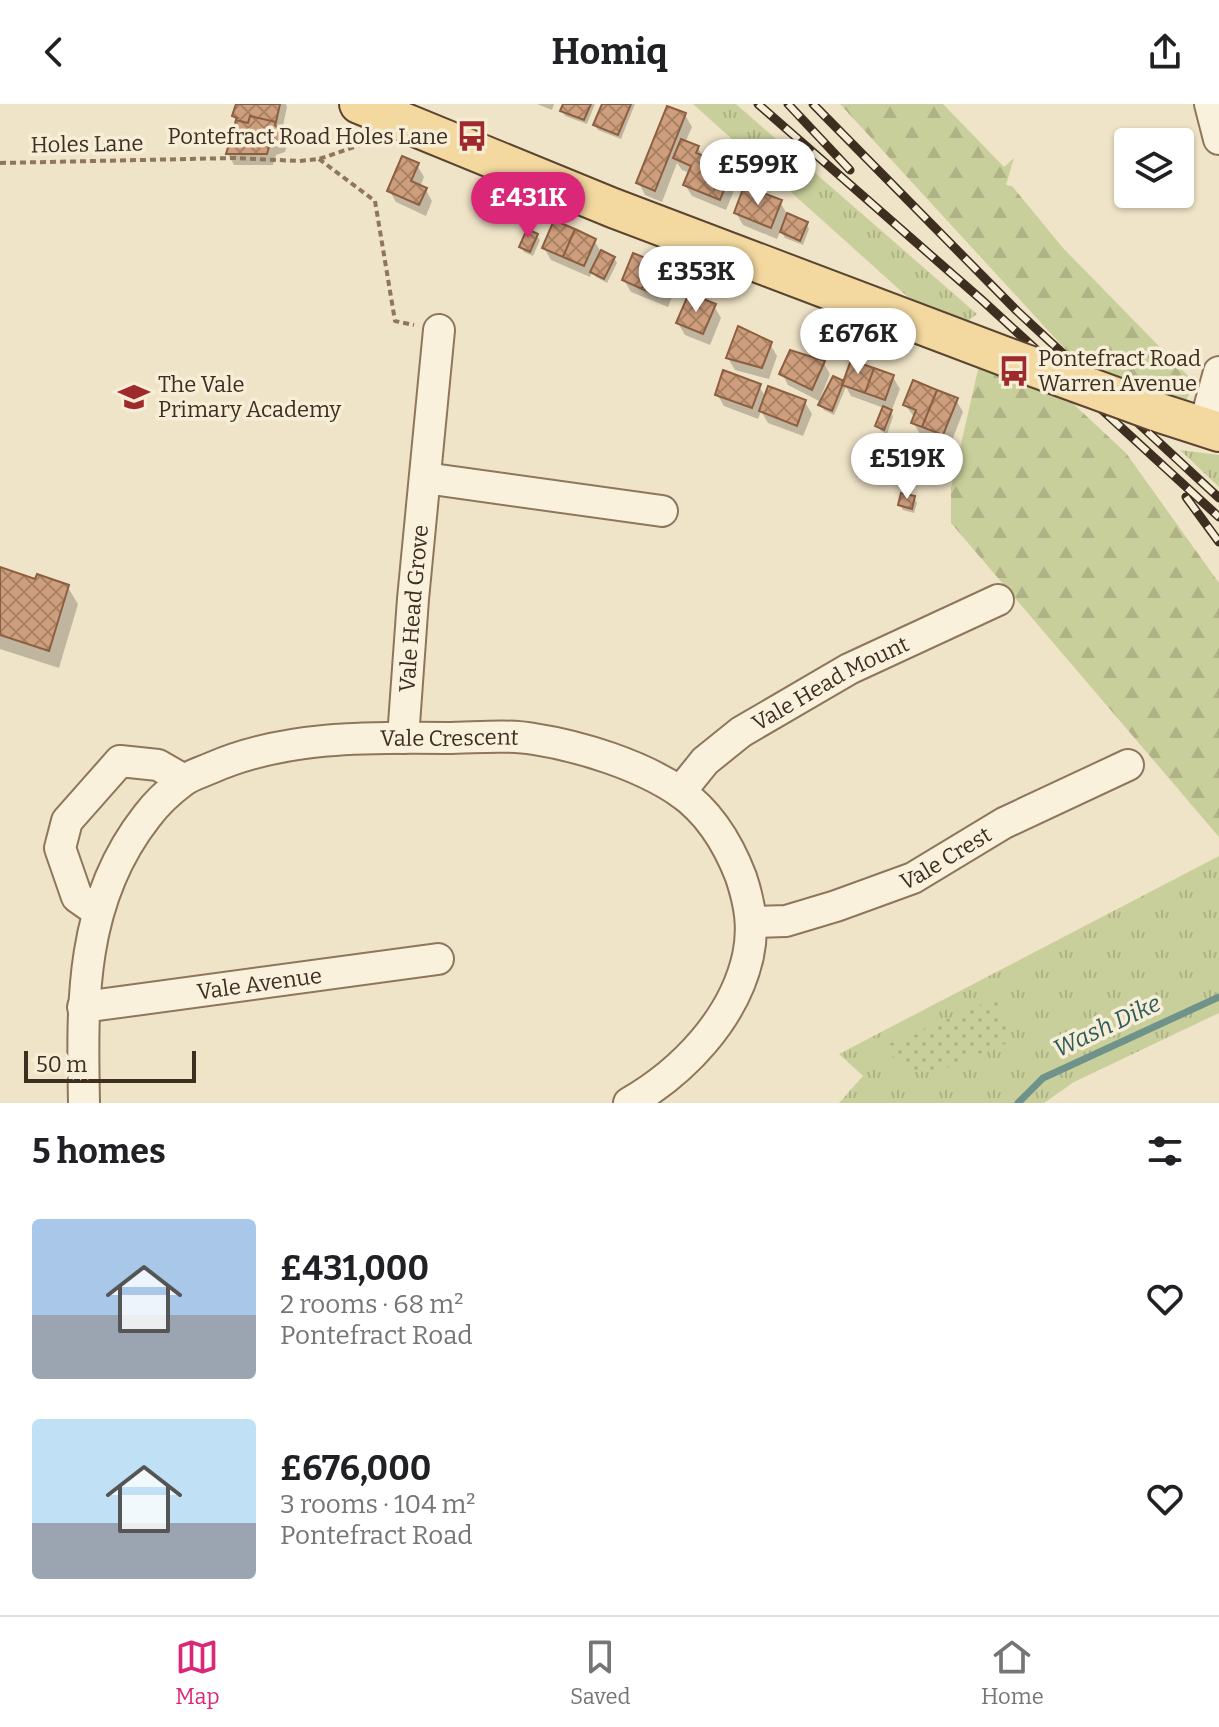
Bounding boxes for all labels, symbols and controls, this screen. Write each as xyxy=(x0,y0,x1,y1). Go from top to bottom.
icon: back xyxy=(32,30,76,74)
text: Homiq xyxy=(552,30,667,74)
icon: share xyxy=(1143,30,1187,74)
bus stop icon: Pontefract Road Holes Lane xyxy=(455,119,489,153)
place label: Pontefract Road Holes Lane xyxy=(168,123,448,150)
map controls xyxy=(1114,128,1194,208)
button: layers xyxy=(1114,128,1194,208)
street label: Holes Lane xyxy=(30,130,144,158)
pin: £599K xyxy=(702,139,814,207)
text: £599K xyxy=(718,149,798,180)
pin: £431K xyxy=(472,172,584,240)
text: £431K xyxy=(489,182,567,213)
pin: £353K xyxy=(640,246,752,314)
text: £353K xyxy=(657,256,735,287)
pin: £676K xyxy=(802,308,914,376)
text: £676K xyxy=(818,318,898,349)
place label: Pontefract Road Warren Avenue xyxy=(1038,345,1201,397)
bus stop icon: Pontefract Road Warren Avenue xyxy=(997,354,1031,388)
place label: The Vale Primary Academy xyxy=(158,371,341,423)
school or university icon: The Vale Primary Academy xyxy=(117,380,151,414)
pin: £519K xyxy=(851,433,963,501)
text: £519K xyxy=(869,443,945,474)
street label: Vale Head Grove xyxy=(393,523,434,693)
street label: Vale Head Mount xyxy=(747,630,913,736)
street label: Vale Crescent xyxy=(380,723,519,752)
street label: Vale Crest xyxy=(896,821,996,895)
street label: Vale Avenue xyxy=(195,961,323,1005)
water label: Wash Dike xyxy=(1049,989,1165,1063)
scale bar xyxy=(24,1047,196,1083)
text: 50 m xyxy=(36,1051,87,1078)
icon: filters xyxy=(1143,1129,1187,1173)
text: 5 homes xyxy=(32,1131,166,1172)
text: £431,000 xyxy=(280,1248,429,1289)
icon: home xyxy=(96,1251,192,1347)
icon: heart xyxy=(1143,1277,1187,1321)
text: 2 rooms · 68 m² xyxy=(280,1289,463,1320)
text: Pontefract Road xyxy=(280,1320,473,1351)
text: £676,000 xyxy=(280,1448,431,1489)
icon: home xyxy=(96,1451,192,1547)
icon: heart xyxy=(1143,1477,1187,1521)
text: 3 rooms · 104 m² xyxy=(280,1489,476,1520)
text: Pontefract Road xyxy=(280,1520,473,1551)
tab: Map xyxy=(175,1635,220,1710)
tab: Saved xyxy=(570,1635,630,1710)
tab: Home xyxy=(981,1635,1044,1710)

